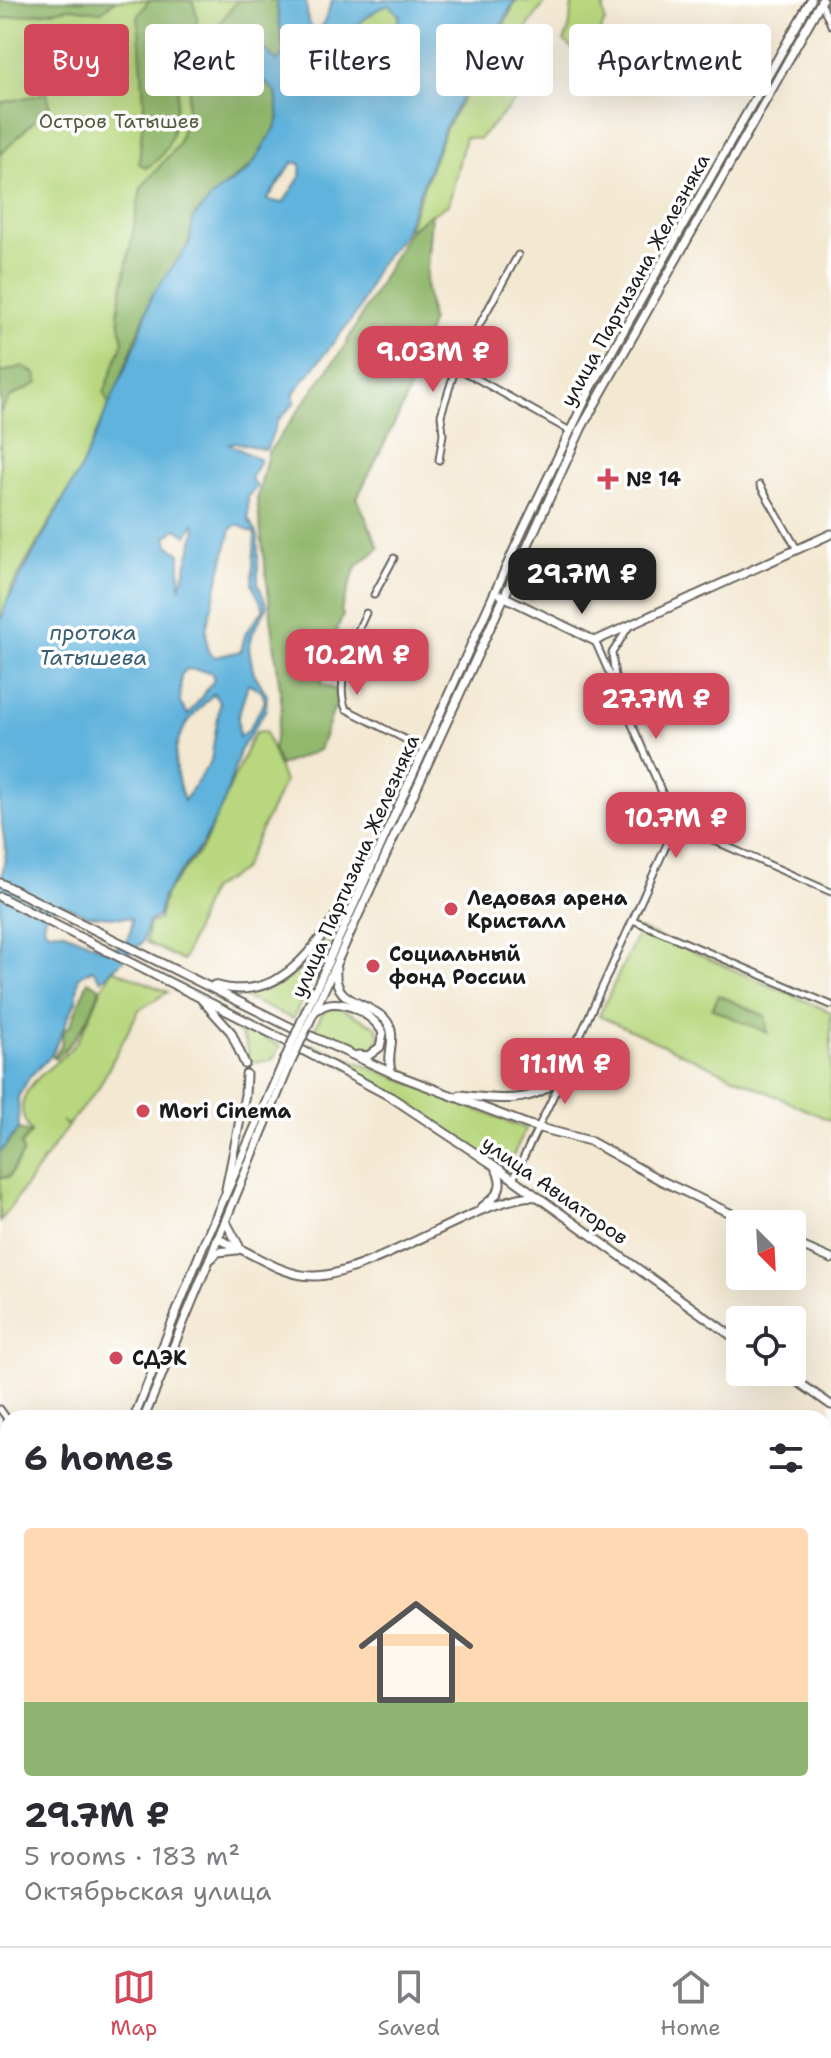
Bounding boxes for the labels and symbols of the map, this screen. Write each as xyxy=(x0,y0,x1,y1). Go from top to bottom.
park label: Остров Татышев xyxy=(39,108,199,134)
street label: улица Партизана Железняка xyxy=(554,148,716,411)
pin: 9.03M ₽ xyxy=(359,326,507,394)
place label: № 14 xyxy=(626,466,681,492)
marker: № 14 xyxy=(597,468,619,490)
pin: 29.7M ₽ xyxy=(508,548,656,616)
water label: протока Татышева xyxy=(39,618,147,672)
pin: 10.2M ₽ xyxy=(283,629,431,697)
pin: 27.7M ₽ xyxy=(582,673,730,741)
street label: улица Партизана Железняка xyxy=(285,730,425,1002)
pin: 10.7M ₽ xyxy=(602,792,750,860)
place label: Ледовая арена Кристалл xyxy=(467,885,628,934)
marker: Ледовая арена Кристалл xyxy=(442,900,460,918)
place label: Социальный фонд России xyxy=(389,941,526,990)
marker: Социальный фонд России xyxy=(364,957,382,975)
pin: 11.1M ₽ xyxy=(491,1038,639,1106)
place label: Mori Cinema xyxy=(159,1098,292,1124)
marker: Mori Cinema xyxy=(134,1102,152,1120)
street label: улица Авиаторов xyxy=(477,1130,633,1250)
north arrow xyxy=(726,1210,806,1290)
place label: СДЭК xyxy=(132,1345,187,1371)
marker: СДЭК xyxy=(107,1349,125,1367)

